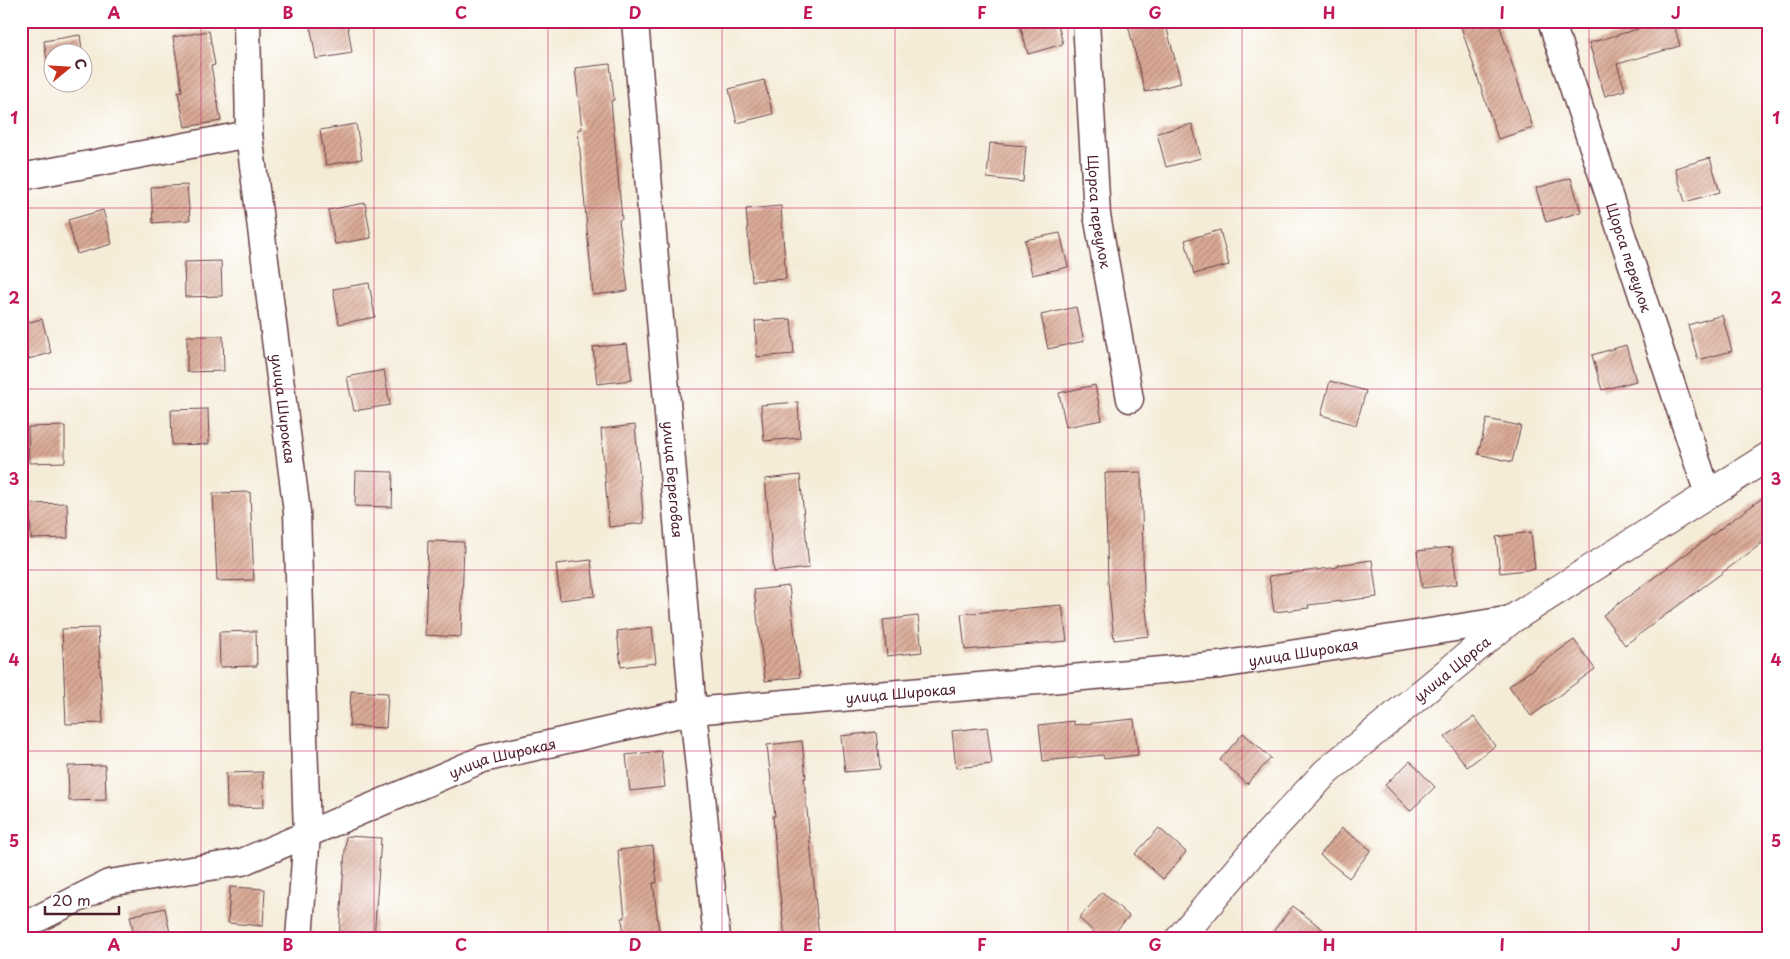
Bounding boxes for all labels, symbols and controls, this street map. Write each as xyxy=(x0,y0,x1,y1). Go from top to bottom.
text: A xyxy=(108,0,121,24)
text: B xyxy=(283,0,294,24)
text: C xyxy=(455,0,467,24)
text: D xyxy=(629,0,641,24)
text: E xyxy=(803,0,813,24)
text: F xyxy=(977,0,987,24)
text: G xyxy=(1148,0,1162,24)
text: H xyxy=(1323,0,1335,24)
text: I xyxy=(1499,0,1505,24)
text: J xyxy=(1671,0,1681,24)
north arrow xyxy=(42,42,92,92)
text: С xyxy=(69,56,92,72)
text: 1 xyxy=(10,105,18,129)
text: 1 xyxy=(1772,105,1780,129)
street label: Щорса переулок xyxy=(1083,154,1117,271)
street label: Щорса переулок xyxy=(1601,200,1658,316)
text: 2 xyxy=(8,285,20,309)
text: 2 xyxy=(1770,285,1782,309)
street label: улица Широкая xyxy=(266,352,301,465)
street label: улица Береговая xyxy=(658,420,689,539)
text: 3 xyxy=(9,466,19,490)
text: 3 xyxy=(1771,466,1781,490)
street label: улица Щорса xyxy=(1409,630,1495,706)
street label: улица Широкая xyxy=(1247,633,1360,671)
text: 4 xyxy=(9,647,20,671)
text: 4 xyxy=(1771,647,1782,671)
street label: улица Широкая xyxy=(845,678,957,708)
street label: улица Широкая xyxy=(445,732,558,783)
text: 5 xyxy=(9,828,19,852)
text: 5 xyxy=(1771,828,1781,852)
scale bar xyxy=(45,884,119,916)
text: 20 m xyxy=(52,888,91,911)
text: A xyxy=(108,932,121,956)
text: B xyxy=(283,932,294,956)
text: C xyxy=(455,932,467,956)
text: D xyxy=(629,932,641,956)
text: E xyxy=(803,932,813,956)
text: F xyxy=(977,932,987,956)
text: G xyxy=(1148,932,1162,956)
text: H xyxy=(1323,932,1335,956)
text: I xyxy=(1499,932,1505,956)
text: J xyxy=(1671,932,1681,956)

